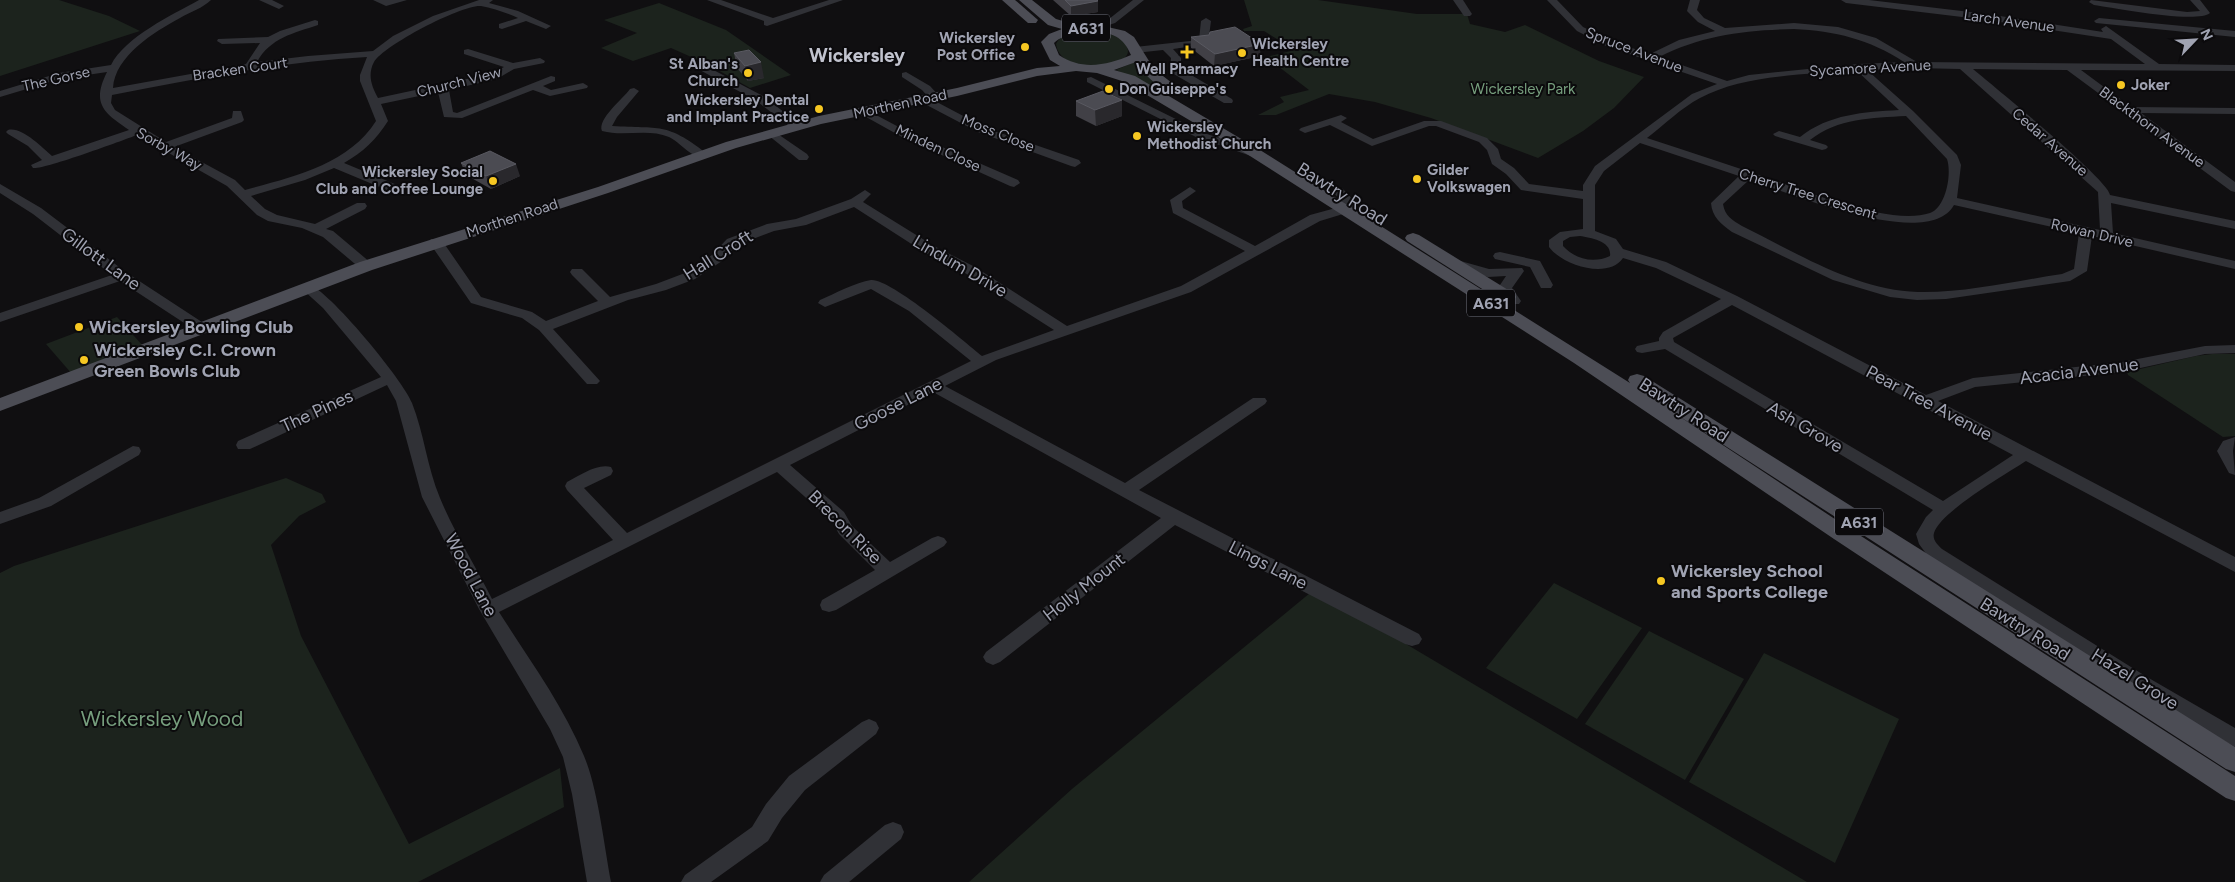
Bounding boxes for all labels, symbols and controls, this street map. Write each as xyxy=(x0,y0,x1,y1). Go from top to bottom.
street label: Larch Avenue xyxy=(1962,6,2056,36)
road number: A631 xyxy=(1062,14,1110,42)
north arrow xyxy=(2170,15,2220,65)
street label: Spruce Avenue xyxy=(1583,23,1685,77)
text: N xyxy=(2196,26,2216,43)
place label: Wickersley Post Office xyxy=(937,29,1016,64)
place label: Wickersley Health Centre xyxy=(1252,35,1350,70)
marker: Wickersley Post Office xyxy=(1019,41,1031,53)
district label: Wickersley xyxy=(809,44,905,67)
marker: Well Pharmacy xyxy=(1181,46,1193,58)
marker: Wickersley Health Centre xyxy=(1236,47,1248,59)
street label: Bracken Court xyxy=(191,53,289,85)
place label: St Alban's Church xyxy=(669,55,738,90)
street label: Sycamore Avenue xyxy=(1809,56,1931,80)
place label: Well Pharmacy xyxy=(1136,60,1238,78)
street label: The Gorse xyxy=(20,62,92,96)
street label: Church View xyxy=(415,63,503,101)
marker: St Alban's Church xyxy=(742,67,754,79)
place label: Joker xyxy=(2131,76,2170,94)
marker: Joker xyxy=(2115,79,2127,91)
place label: Don Guiseppe's xyxy=(1119,80,1226,98)
park label: Wickersley Park xyxy=(1471,80,1576,98)
marker: Don Guiseppe's xyxy=(1103,83,1115,95)
street label: Blackthorn Avenue xyxy=(2096,83,2208,171)
street label: Morthen Road xyxy=(852,85,948,123)
place label: Wickersley Dental and Implant Practice xyxy=(666,91,810,126)
marker: Wickersley Dental and Implant Practice xyxy=(813,103,825,115)
street label: Cedar Avenue xyxy=(2008,104,2092,180)
street label: Moss Close xyxy=(959,110,1037,156)
place label: Wickersley Methodist Church xyxy=(1147,118,1271,153)
street label: Minden Close xyxy=(893,120,983,176)
street label: Sorby Way xyxy=(133,124,205,174)
marker: Wickersley Methodist Church xyxy=(1131,130,1143,142)
street label: Bawtry Road xyxy=(1293,158,1391,230)
place label: Gilder Volkswagen xyxy=(1427,161,1511,196)
place label: Wickersley Social Club and Coffee Lounge xyxy=(316,163,484,198)
street label: Cherry Tree Crescent xyxy=(1737,164,1879,224)
marker: Gilder Volkswagen xyxy=(1411,173,1423,185)
marker: Wickersley Social Club and Coffee Lounge xyxy=(487,175,499,187)
street label: Morthen Road xyxy=(464,195,560,241)
street label: Rowan Drive xyxy=(2049,215,2135,251)
street label: Gillott Lane xyxy=(57,223,145,295)
street label: Hall Croft xyxy=(679,225,757,285)
street label: Lindum Drive xyxy=(909,230,1011,302)
road number: A631 xyxy=(1467,290,1515,316)
place label: Wickersley Bowling Club xyxy=(89,316,294,338)
marker: Wickersley Bowling Club xyxy=(73,321,85,333)
place label: Wickersley C.I. Crown Green Bowls Club xyxy=(94,339,276,382)
street label: Acacia Avenue xyxy=(2018,353,2140,389)
marker: Wickersley C.I. Crown Green Bowls Club xyxy=(78,354,90,366)
street label: Pear Tree Avenue xyxy=(1862,360,1996,446)
street label: Goose Lane xyxy=(850,372,946,436)
street label: Bawtry Road xyxy=(1635,373,1733,447)
street label: The Pines xyxy=(277,385,357,437)
street label: Ash Grove xyxy=(1763,396,1847,458)
street label: Brecon Rise xyxy=(804,486,887,569)
road number: A631 xyxy=(1835,508,1883,536)
street label: Wood Lane xyxy=(440,530,502,620)
street label: Lings Lane xyxy=(1225,536,1311,594)
street label: Holly Mount xyxy=(1038,548,1130,626)
place label: Wickersley School and Sports College xyxy=(1671,560,1828,603)
marker: Wickersley School and Sports College xyxy=(1655,575,1667,587)
street label: Bawtry Road xyxy=(1976,593,2074,665)
street label: Hazel Grove xyxy=(2087,644,2183,715)
park label: Wickersley Wood xyxy=(81,706,243,731)

